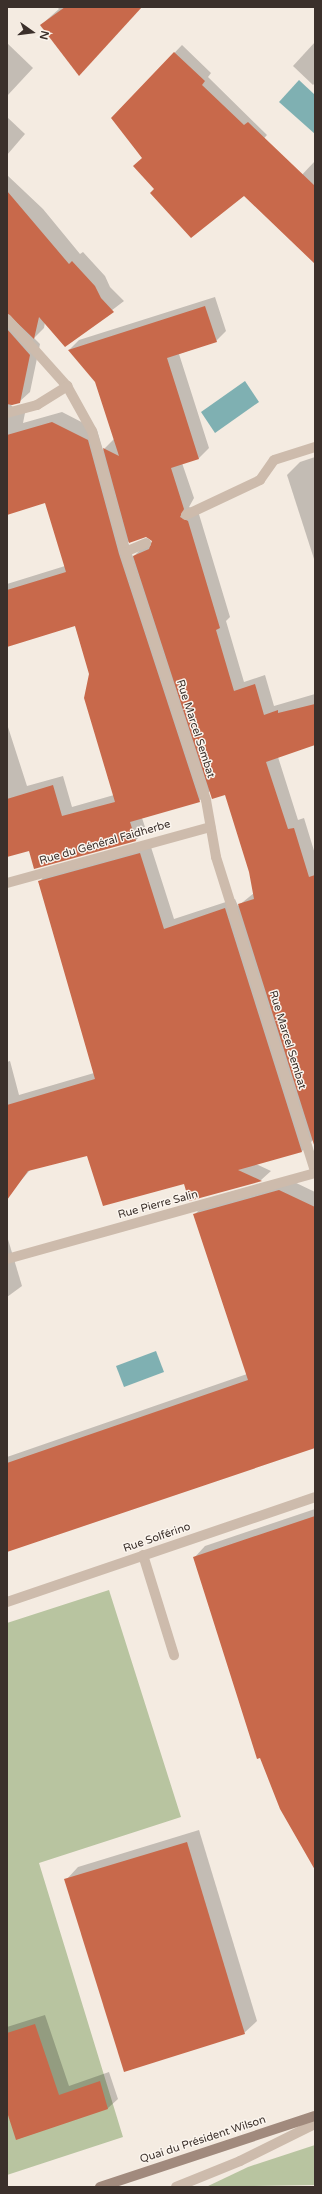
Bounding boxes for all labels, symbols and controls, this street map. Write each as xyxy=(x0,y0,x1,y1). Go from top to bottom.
north arrow xyxy=(12,12,52,52)
text: N xyxy=(37,29,52,41)
street label: Rue Marcel Sembat xyxy=(173,678,217,780)
street label: Rue du Général Faidherbe xyxy=(38,818,172,868)
street label: Rue Marcel Sembat xyxy=(266,989,308,1091)
street label: Rue Pierre Salin xyxy=(117,1188,199,1222)
street label: Rue Solférino xyxy=(122,1520,192,1556)
street label: Quai du Président Wilson xyxy=(138,2113,268,2167)

